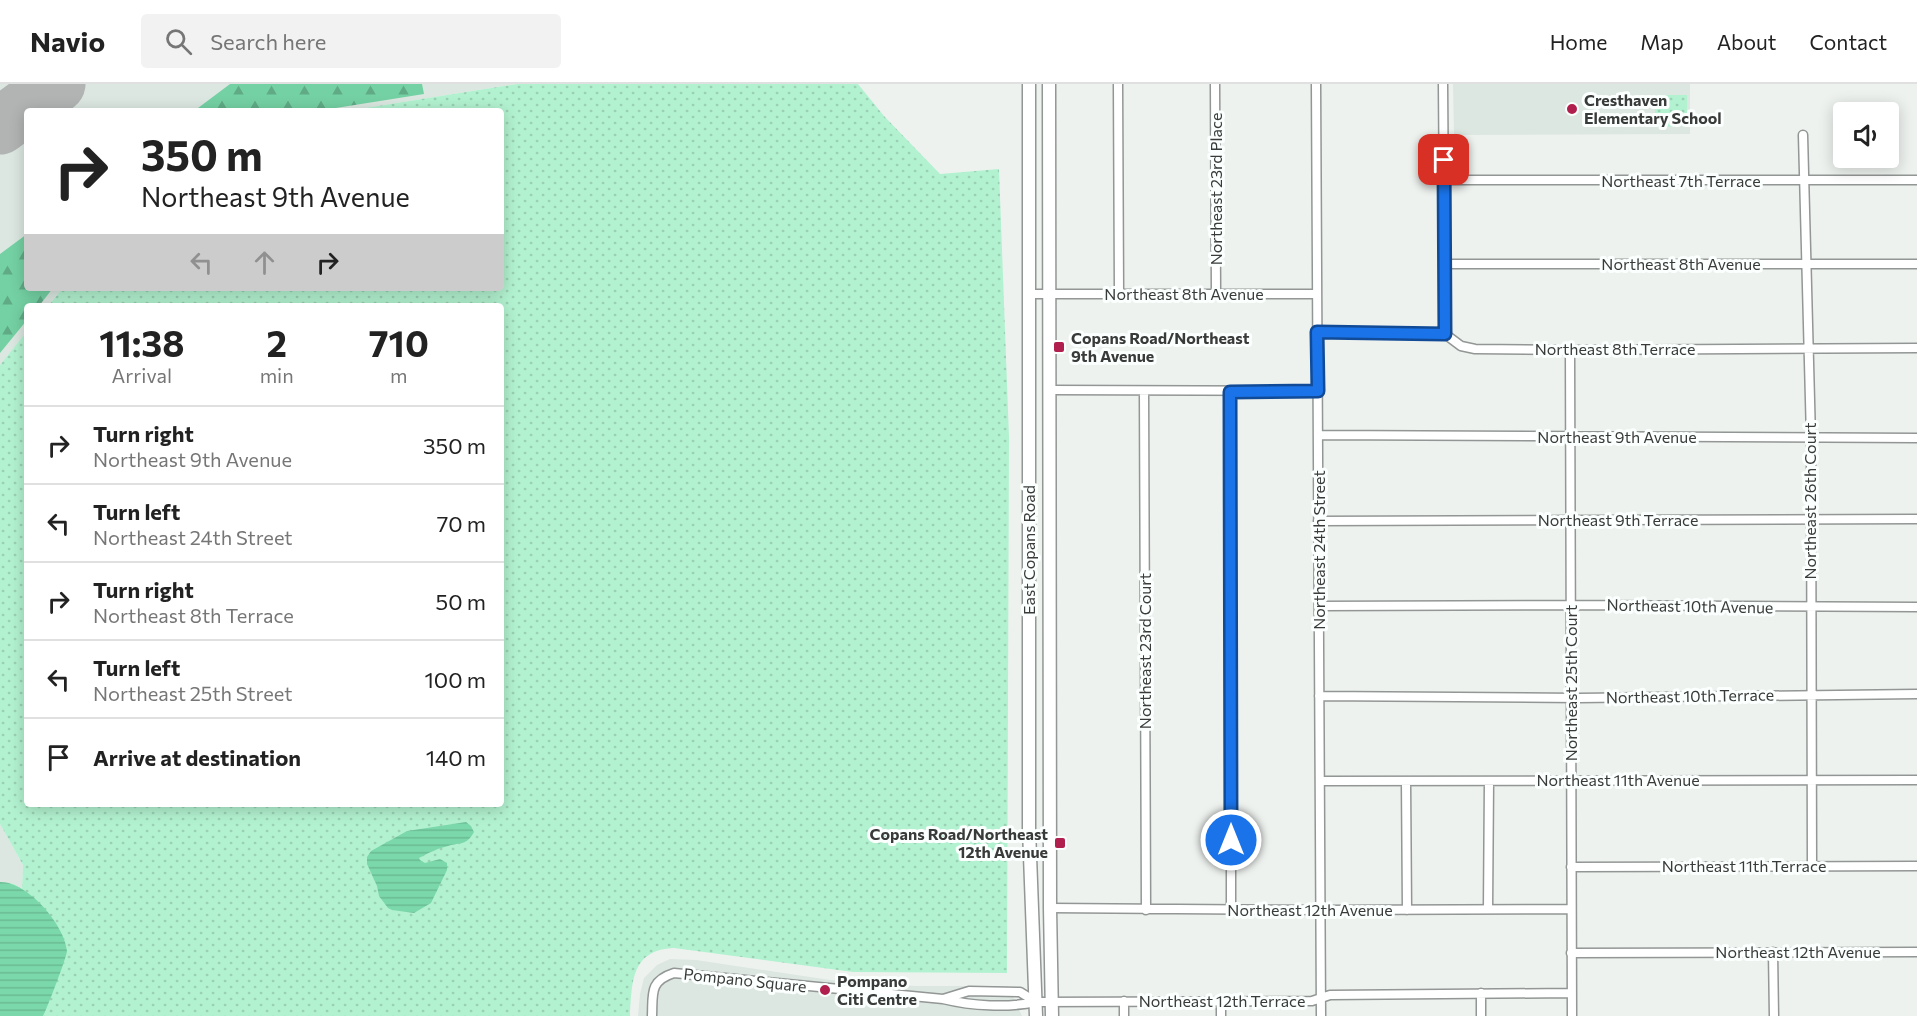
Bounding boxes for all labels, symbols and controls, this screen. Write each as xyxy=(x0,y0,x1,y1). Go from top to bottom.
search box xyxy=(141,14,561,68)
text: Navio xyxy=(30,24,105,58)
icon: search xyxy=(162,25,195,58)
text: Search here xyxy=(210,28,326,55)
text: Home xyxy=(1550,29,1607,54)
text: Map xyxy=(1640,29,1684,54)
text: About xyxy=(1717,29,1776,54)
text: Contact xyxy=(1809,29,1887,54)
place label: Cresthaven Elementary School xyxy=(1584,90,1722,127)
marker: Cresthaven Elementary School xyxy=(1565,102,1579,116)
map controls xyxy=(1833,102,1899,168)
button: sound xyxy=(1833,102,1899,168)
street label: Northeast 23rd Place xyxy=(1206,113,1225,265)
text: 350 m xyxy=(141,128,263,180)
icon: right xyxy=(42,132,120,210)
pin xyxy=(1418,134,1469,185)
icon: arrive xyxy=(1427,143,1460,176)
street label: Northeast 7th Terrace xyxy=(1601,171,1761,190)
text: Northeast 9th Avenue xyxy=(141,180,410,213)
icon: left xyxy=(185,246,218,279)
icon: ahead xyxy=(248,246,281,279)
icon: right xyxy=(311,246,344,279)
street label: Northeast 8th Avenue xyxy=(1601,254,1761,273)
street label: Northeast 8th Avenue xyxy=(1104,284,1264,303)
text: 11:38 xyxy=(99,320,184,364)
text: 2 xyxy=(266,320,287,364)
text: 710 xyxy=(369,320,429,364)
place label: Copans Road/Northeast 9th Avenue xyxy=(1071,328,1250,365)
street label: Northeast 8th Terrace xyxy=(1535,339,1695,358)
marker: Copans Road/Northeast 9th Avenue xyxy=(1052,340,1066,354)
text: Arrival xyxy=(112,363,172,387)
text: min xyxy=(260,363,294,387)
text: m xyxy=(390,363,408,387)
text: Turn right xyxy=(93,420,194,447)
street label: Northeast 26th Court xyxy=(1800,422,1819,580)
street label: Northeast 9th Avenue xyxy=(1537,427,1697,446)
icon: right xyxy=(42,429,75,462)
text: 350 m xyxy=(423,432,486,459)
text: Northeast 9th Avenue xyxy=(93,447,292,471)
street label: Northeast 24th Street xyxy=(1309,470,1328,630)
street label: East Copans Road xyxy=(1019,485,1038,615)
text: Turn left xyxy=(93,498,180,525)
icon: left xyxy=(42,507,75,540)
text: 70 m xyxy=(437,510,486,537)
street label: Northeast 9th Terrace xyxy=(1538,510,1698,529)
text: Northeast 24th Street xyxy=(93,525,293,549)
street label: Northeast 23rd Court xyxy=(1135,572,1154,729)
text: Turn right xyxy=(93,576,194,603)
icon: right xyxy=(42,585,75,618)
text: 50 m xyxy=(436,588,486,615)
street label: Northeast 10th Avenue xyxy=(1606,595,1774,616)
text: Northeast 8th Terrace xyxy=(93,603,294,627)
street label: Northeast 25th Court xyxy=(1561,604,1580,761)
text: Turn left xyxy=(93,654,180,681)
icon: left xyxy=(42,663,75,696)
text: 100 m xyxy=(424,666,486,693)
text: Northeast 25th Street xyxy=(93,681,292,705)
street label: Northeast 10th Terrace xyxy=(1606,685,1774,706)
icon: arrive xyxy=(42,741,75,774)
text: Arrive at destination xyxy=(93,744,301,771)
text: 140 m xyxy=(426,744,486,771)
street label: Northeast 11th Avenue xyxy=(1536,770,1700,789)
position arrow xyxy=(1199,808,1263,872)
place label: Copans Road/Northeast 12th Avenue xyxy=(870,824,1048,861)
marker: Copans Road/Northeast 12th Avenue xyxy=(1053,836,1067,850)
street label: Northeast 11th Terrace xyxy=(1662,856,1826,875)
street label: Northeast 12th Avenue xyxy=(1227,900,1393,919)
street label: Northeast 12th Avenue xyxy=(1715,942,1881,961)
street label: Pompano Square xyxy=(683,964,807,995)
place label: Pompano Citi Centre xyxy=(837,971,917,1008)
marker: Pompano Citi Centre xyxy=(818,983,832,997)
street label: Northeast 12th Terrace xyxy=(1139,991,1305,1010)

